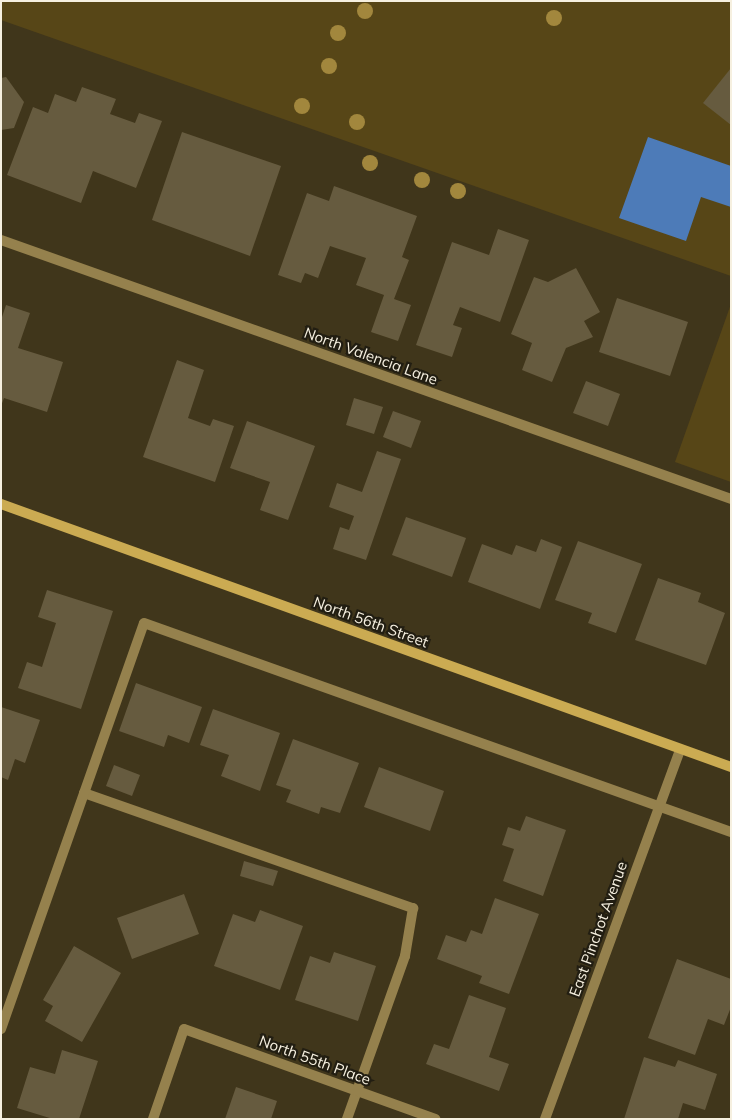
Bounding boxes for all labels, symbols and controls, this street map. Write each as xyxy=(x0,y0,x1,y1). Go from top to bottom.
street label: North Valencia Lane xyxy=(302,323,440,389)
street label: North 56th Street xyxy=(311,593,431,651)
street label: East Pinchot Avenue xyxy=(565,859,631,999)
street label: North 55th Place xyxy=(257,1031,373,1089)

